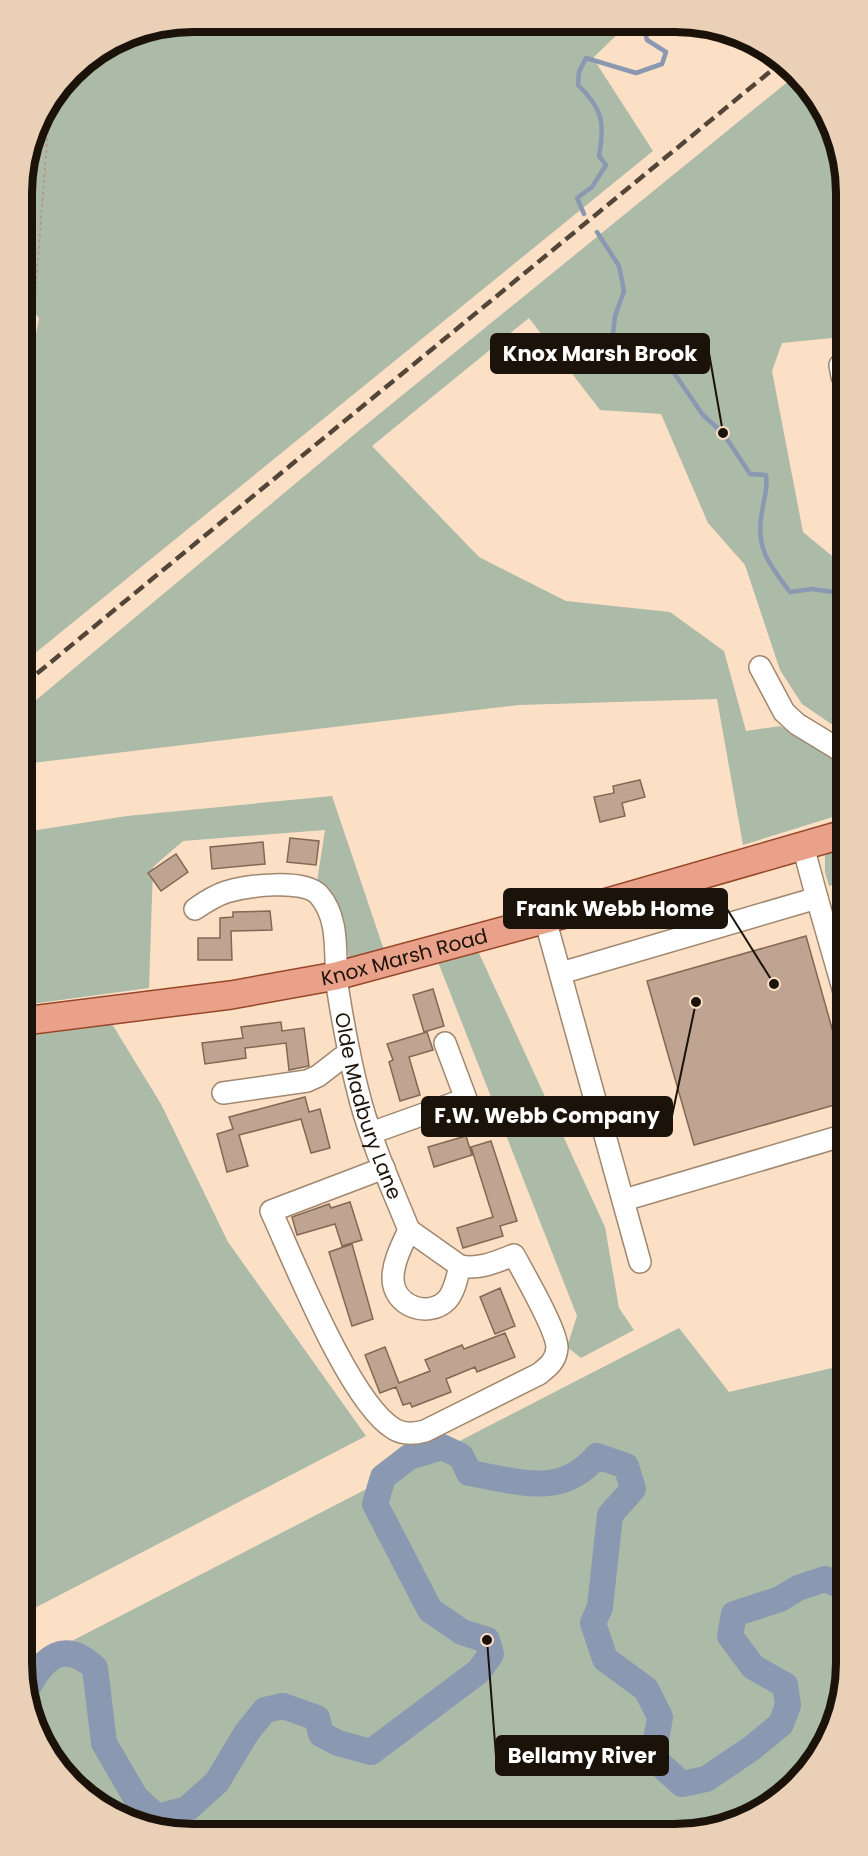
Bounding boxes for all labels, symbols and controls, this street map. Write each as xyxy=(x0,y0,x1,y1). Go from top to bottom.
callout: Knox Marsh Brook xyxy=(491,334,709,373)
text: Knox Marsh Brook xyxy=(503,339,697,368)
callout: Frank Webb Home xyxy=(504,889,727,928)
text: Frank Webb Home xyxy=(516,894,714,923)
street label: Knox Marsh Road xyxy=(319,922,491,992)
street label: Olde Madbury Lane xyxy=(328,1010,409,1204)
callout: F.W. Webb Company xyxy=(422,1097,672,1136)
text: F.W. Webb Company xyxy=(434,1101,660,1130)
callout: Bellamy River xyxy=(496,1736,668,1775)
text: Bellamy River xyxy=(508,1741,656,1770)

